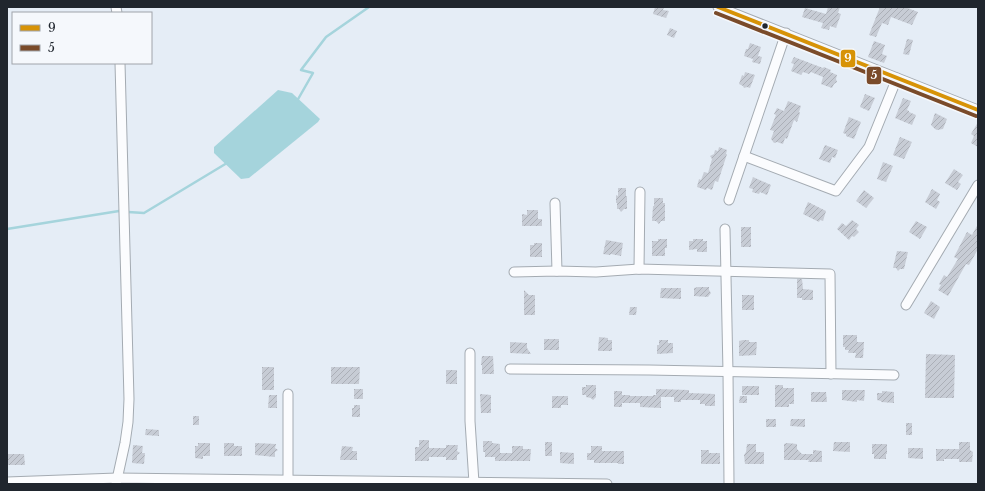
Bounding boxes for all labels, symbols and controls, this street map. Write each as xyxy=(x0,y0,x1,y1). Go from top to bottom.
legend xyxy=(12,12,152,64)
text: 9 xyxy=(48,20,56,35)
unlabelled marker xyxy=(760,21,770,31)
text: 5 xyxy=(48,40,55,55)
line badge: 9 xyxy=(840,49,856,68)
text: 9 xyxy=(844,51,852,65)
line badge: 5 xyxy=(866,66,882,85)
text: 5 xyxy=(871,68,878,82)

